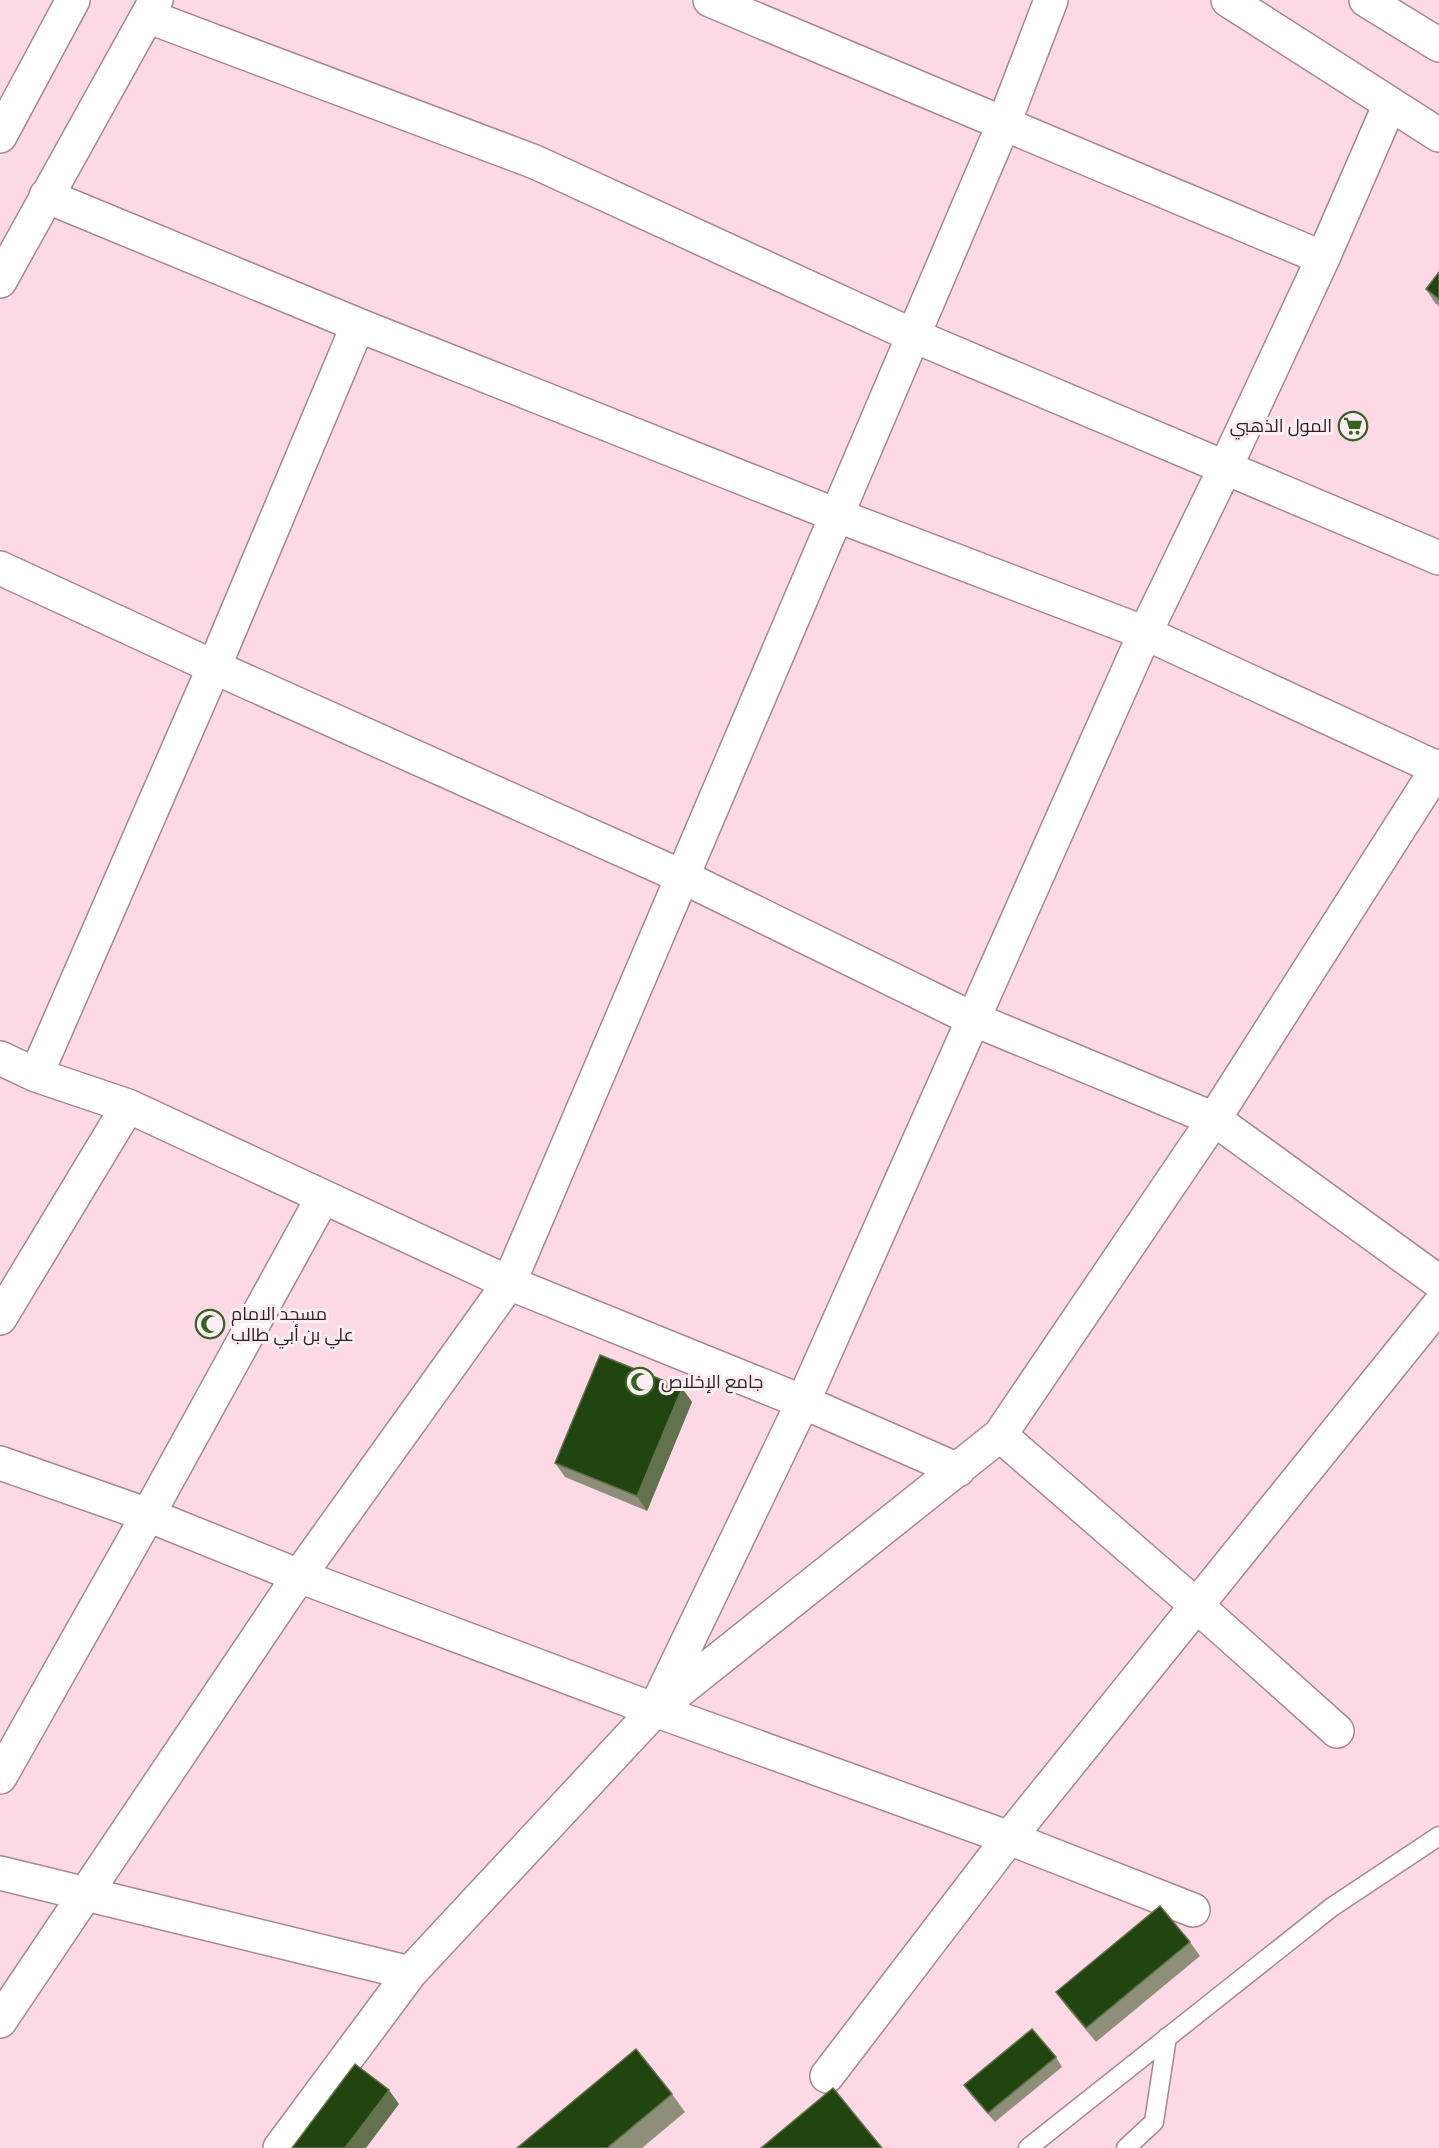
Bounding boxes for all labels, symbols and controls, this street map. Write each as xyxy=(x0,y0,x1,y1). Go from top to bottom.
supermarket icon: المول الذهبي xyxy=(1337,410,1369,442)
place label: المول الذهبي xyxy=(1230,415,1332,440)
place label: مسجد الامام علي بن أبي طالب xyxy=(231,1303,354,1349)
mosque icon: مسجد الامام علي بن أبي طالب xyxy=(194,1308,226,1340)
mosque icon: جامع الإخلاص xyxy=(624,1366,656,1398)
place label: جامع الإخلاص xyxy=(661,1371,763,1394)

